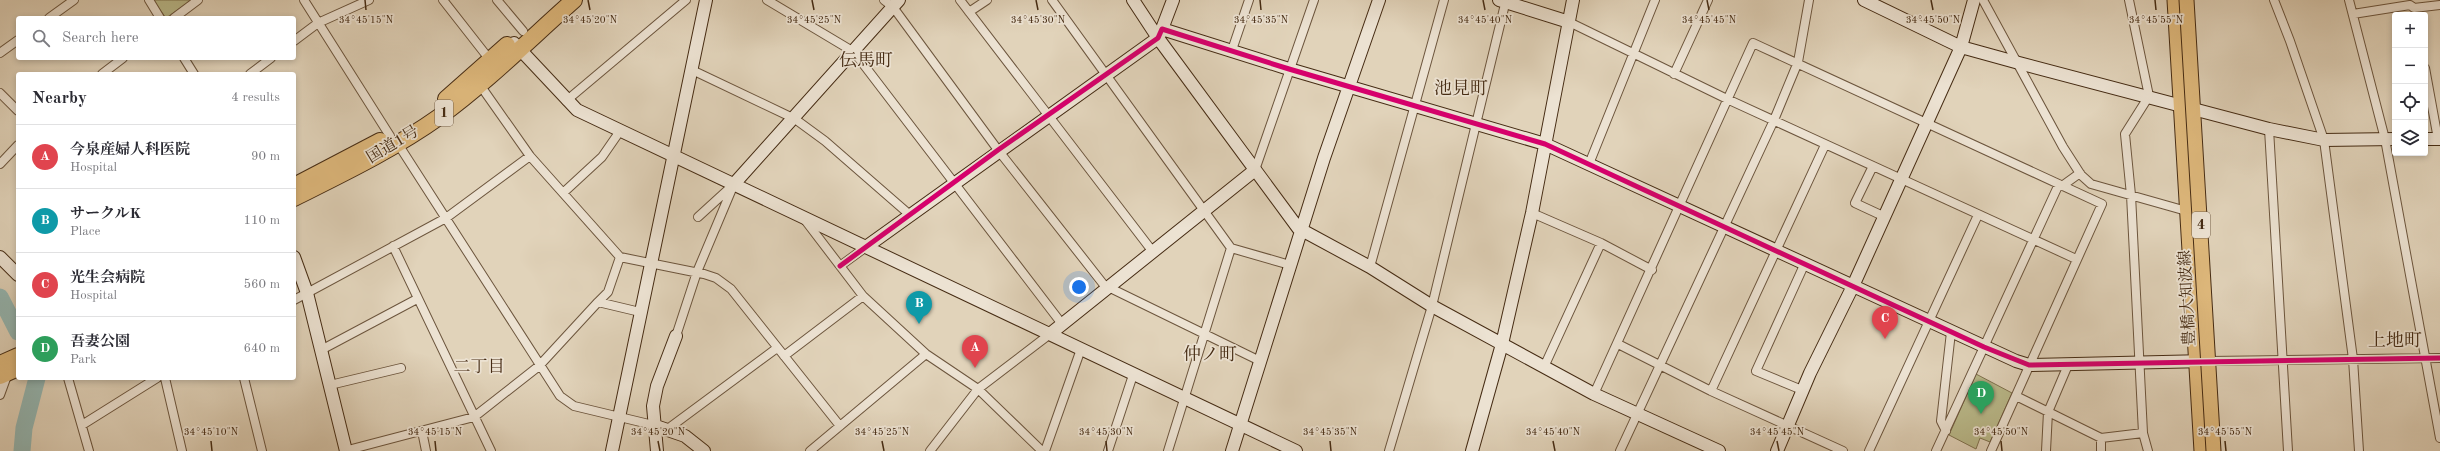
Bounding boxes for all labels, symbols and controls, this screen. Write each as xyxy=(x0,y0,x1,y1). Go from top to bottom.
map controls xyxy=(2392,12,2428,156)
button: + xyxy=(2392,12,2428,48)
text: 34°45'15"N xyxy=(339,15,394,25)
text: 34°45'20"N xyxy=(563,15,618,25)
text: 34°45'25"N xyxy=(787,15,842,25)
text: 34°45'30"N xyxy=(1011,15,1066,25)
text: 34°45'35"N xyxy=(1234,15,1289,25)
text: 34°45'40"N xyxy=(1458,15,1513,25)
text: 34°45'45"N xyxy=(1682,15,1737,25)
text: 34°45'50"N xyxy=(1906,15,1961,25)
text: 34°45'55"N xyxy=(2129,15,2184,25)
search box xyxy=(16,16,296,60)
icon: search xyxy=(30,27,52,49)
text: Search here xyxy=(62,31,139,46)
button: − xyxy=(2392,48,2428,84)
district label: 伝馬町 xyxy=(839,50,893,70)
district label: 池見町 xyxy=(1434,79,1488,98)
button: locate xyxy=(2392,84,2428,120)
text: Nearby xyxy=(32,90,87,107)
text: 4 results xyxy=(231,91,280,104)
road number: 1 xyxy=(435,100,453,126)
button: layers xyxy=(2392,120,2428,156)
street label: 国道1号 xyxy=(363,122,422,167)
text: 今泉産婦人科医院 xyxy=(70,143,190,158)
text: A xyxy=(40,150,50,163)
text: 90 m xyxy=(251,150,280,163)
text: Hospital xyxy=(70,161,117,174)
text: サークルK xyxy=(70,207,141,222)
road number: 4 xyxy=(2192,212,2210,238)
text: B xyxy=(40,214,50,227)
text: 110 m xyxy=(243,214,280,227)
text: Place xyxy=(70,225,100,238)
street label: 豊橋大知波線 xyxy=(2176,250,2199,346)
text: 光生会病院 xyxy=(70,271,145,286)
your location xyxy=(1069,277,1089,297)
text: C xyxy=(41,278,49,291)
text: 560 m xyxy=(243,278,280,291)
text: Hospital xyxy=(70,289,117,302)
pin: B xyxy=(906,291,932,324)
pin: C xyxy=(1872,306,1898,339)
district label: 上地町 xyxy=(2368,330,2422,350)
text: 吾妻公園 xyxy=(70,335,130,350)
pin: A xyxy=(962,335,988,368)
text: D xyxy=(40,342,50,355)
text: 640 m xyxy=(243,342,280,355)
district label: 仲ノ町 xyxy=(1183,344,1237,364)
text: Park xyxy=(70,353,97,366)
district label: 二丁目 xyxy=(454,358,505,376)
pin: D xyxy=(1968,381,1994,414)
text: 34°45'10"N xyxy=(184,427,239,437)
text: 34°45'15"N xyxy=(408,427,463,437)
text: 34°45'20"N xyxy=(631,427,686,437)
text: 34°45'25"N xyxy=(855,427,910,437)
text: 34°45'30"N xyxy=(1079,427,1134,437)
text: 34°45'35"N xyxy=(1303,427,1358,437)
text: 34°45'40"N xyxy=(1526,427,1581,437)
text: 34°45'45"N xyxy=(1750,427,1805,437)
text: 34°45'50"N xyxy=(1974,427,2029,437)
text: 34°45'55"N xyxy=(2198,427,2253,437)

